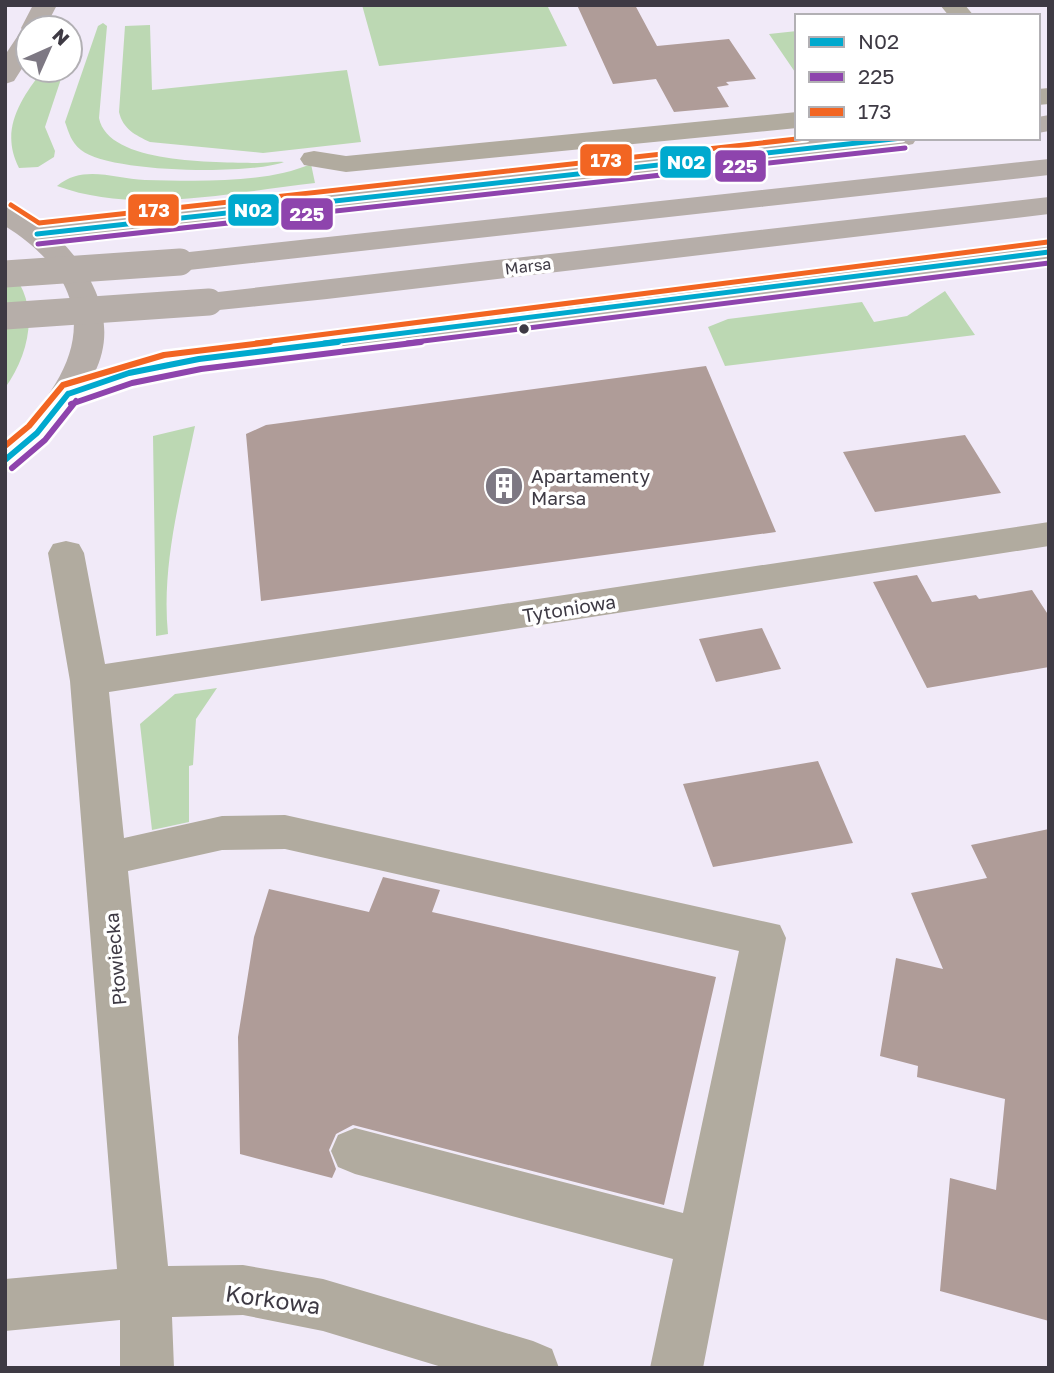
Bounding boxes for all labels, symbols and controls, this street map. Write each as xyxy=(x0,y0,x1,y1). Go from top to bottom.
north arrow xyxy=(14,14,84,84)
legend xyxy=(795,14,1040,140)
text: N xyxy=(48,23,75,50)
text: N02 xyxy=(858,28,899,54)
text: 225 xyxy=(858,63,895,89)
text: 173 xyxy=(858,98,892,124)
line badge: 173 xyxy=(579,143,633,177)
line badge: N02 xyxy=(659,145,712,179)
text: 173 xyxy=(590,148,622,171)
line badge: 225 xyxy=(714,149,767,183)
text: N02 xyxy=(667,150,705,173)
text: 225 xyxy=(723,154,757,177)
line badge: 173 xyxy=(127,193,180,227)
line badge: N02 xyxy=(227,193,280,227)
line badge: 225 xyxy=(280,197,334,231)
text: 173 xyxy=(138,198,170,221)
text: N02 xyxy=(234,198,272,221)
text: 225 xyxy=(290,202,324,225)
street label: Marsa xyxy=(504,253,552,279)
unlabelled marker xyxy=(517,322,531,336)
place label: Apartamenty Marsa xyxy=(531,464,651,509)
building icon: Apartamenty Marsa xyxy=(483,465,525,507)
street label: Tytoniowa xyxy=(521,589,617,627)
street label: Płowiecka xyxy=(99,912,131,1006)
street label: Korkowa xyxy=(224,1278,322,1320)

